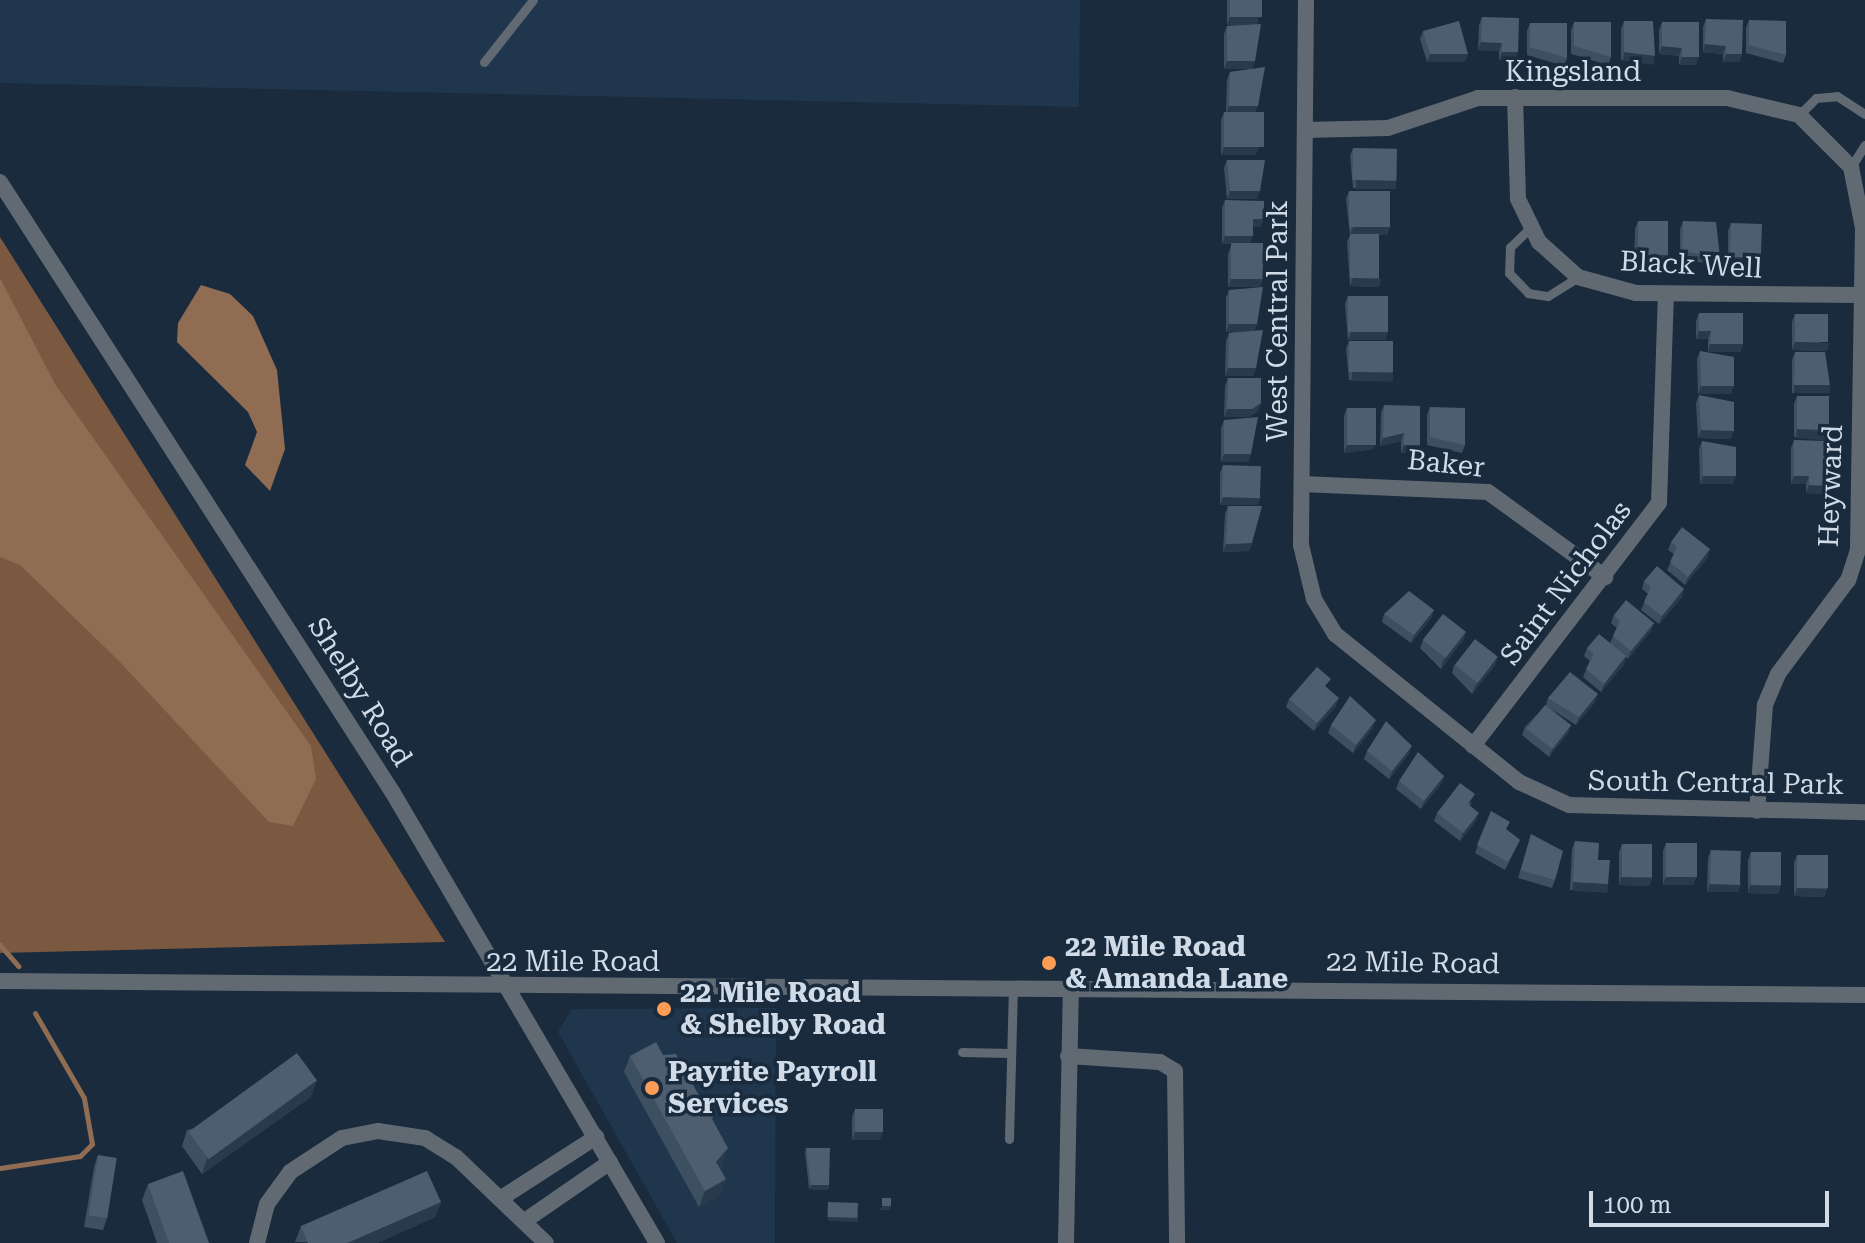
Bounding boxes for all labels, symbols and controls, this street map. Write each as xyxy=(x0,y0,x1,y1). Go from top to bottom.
street label: Kingsland xyxy=(1505,55,1641,89)
street label: West Central Park xyxy=(1261,200,1295,442)
street label: Black Well xyxy=(1619,244,1763,286)
street label: Heyward xyxy=(1812,424,1850,548)
street label: Baker xyxy=(1406,443,1486,485)
street label: Saint Nicholas xyxy=(1493,494,1639,672)
street label: Shelby Road xyxy=(301,611,419,773)
street label: South Central Park xyxy=(1588,764,1844,802)
place label: 22 Mile Road & Amanda Lane xyxy=(1065,930,1288,996)
street label: 22 Mile Road xyxy=(486,945,660,979)
street label: 22 Mile Road xyxy=(1326,945,1500,981)
marker: 22 Mile Road & Amanda Lane xyxy=(1040,954,1058,972)
place label: 22 Mile Road & Shelby Road xyxy=(680,976,886,1042)
marker: 22 Mile Road & Shelby Road xyxy=(655,1000,673,1018)
place label: Payrite Payroll Services xyxy=(668,1055,877,1121)
marker: Payrite Payroll Services xyxy=(643,1079,661,1097)
scale bar xyxy=(1593,1175,1833,1225)
text: 100 m xyxy=(1603,1191,1671,1219)

